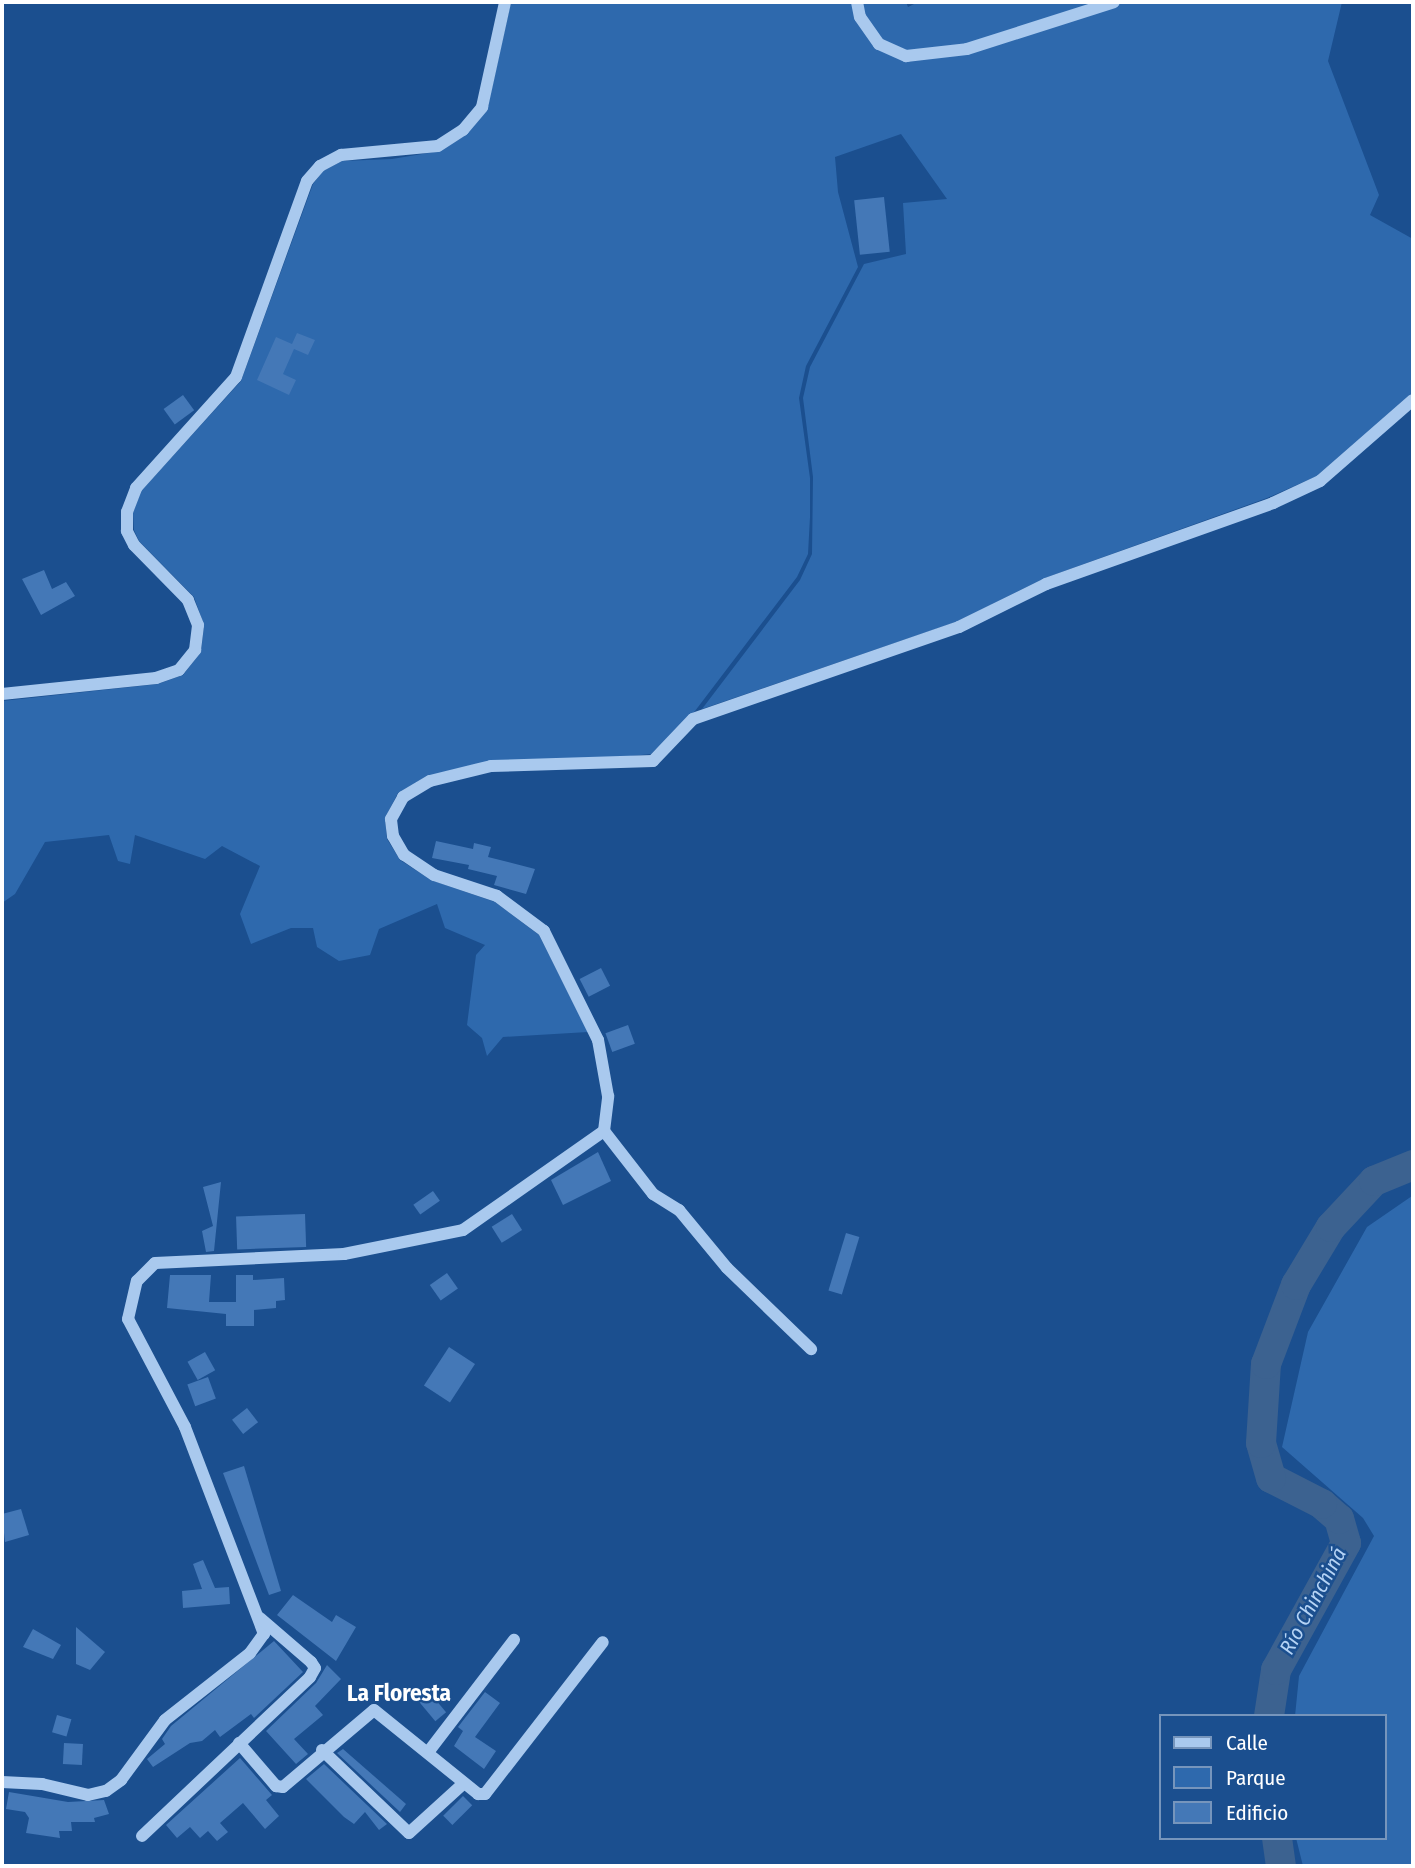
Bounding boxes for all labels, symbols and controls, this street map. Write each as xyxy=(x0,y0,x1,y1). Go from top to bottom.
water label: Río Chinchiná xyxy=(1274,1543,1352,1659)
district label: La Floresta xyxy=(347,1679,451,1707)
legend xyxy=(1160,1714,1387,1840)
text: Calle xyxy=(1226,1730,1268,1756)
text: Parque xyxy=(1226,1765,1286,1791)
text: Edificio xyxy=(1226,1800,1288,1826)

